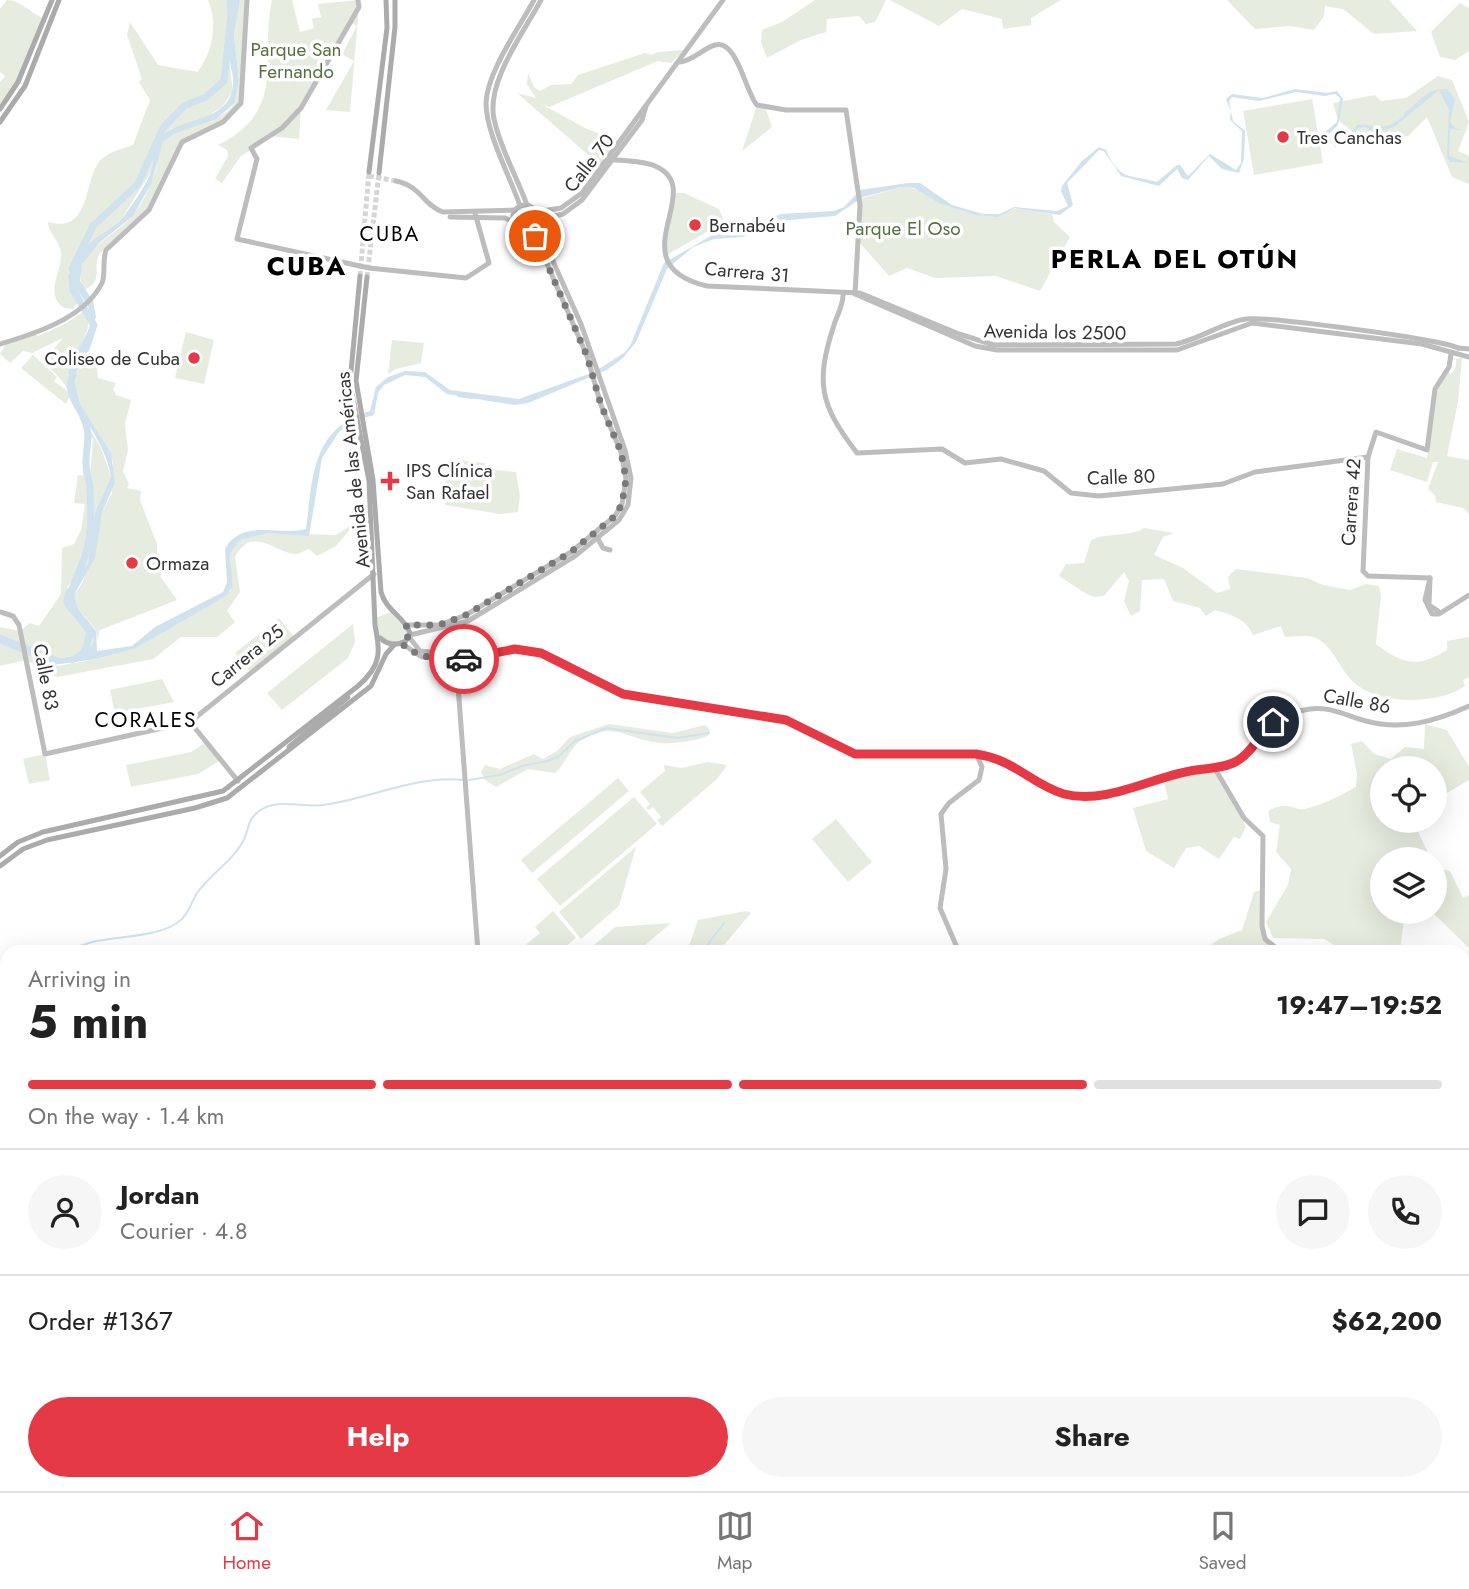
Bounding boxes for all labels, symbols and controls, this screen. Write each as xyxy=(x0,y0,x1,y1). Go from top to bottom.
park label: Parque San Fernando xyxy=(250,36,342,85)
place label: Tres Canchas xyxy=(1297,124,1402,151)
street label: Calle 70 xyxy=(558,128,620,198)
marker: Tres Canchas xyxy=(1275,129,1291,145)
pin xyxy=(505,206,565,266)
place label: Bernabéu xyxy=(709,212,786,239)
park label: Parque El Oso xyxy=(845,215,961,242)
icon: bag xyxy=(516,217,554,255)
marker: Bernabéu xyxy=(687,217,703,233)
district label: CUBA xyxy=(360,219,420,249)
district label: PERLA DEL OTÚN xyxy=(1051,240,1299,278)
district label: CUBA xyxy=(267,247,347,285)
street label: Carrera 31 xyxy=(704,255,790,289)
street label: Avenida los 2500 xyxy=(984,317,1126,347)
place label: Coliseo de Cuba xyxy=(45,345,180,372)
marker: Coliseo de Cuba xyxy=(186,350,202,366)
street label: Avenida de las Américas xyxy=(329,370,377,570)
place label: IPS Clínica San Rafael xyxy=(406,457,493,506)
street label: Carrera 42 xyxy=(1334,457,1368,547)
street label: Calle 80 xyxy=(1086,462,1156,492)
marker: IPS Clínica San Rafael xyxy=(380,471,400,491)
place label: Ormaza xyxy=(146,550,209,577)
marker: Ormaza xyxy=(124,555,140,571)
street label: Carrera 25 xyxy=(204,618,290,694)
courier xyxy=(429,624,499,694)
icon: car xyxy=(445,640,483,678)
street label: Calle 83 xyxy=(26,641,66,713)
street label: Calle 86 xyxy=(1321,682,1393,720)
pin xyxy=(1243,692,1303,752)
icon: home xyxy=(1254,703,1292,741)
district label: CORALES xyxy=(94,705,198,735)
map controls xyxy=(1370,756,1447,924)
button: locate xyxy=(1370,756,1447,833)
button: layers xyxy=(1370,847,1447,924)
text: Arriving in xyxy=(28,962,131,996)
text: 19:47–19:52 xyxy=(1276,986,1442,1024)
text: 5 min xyxy=(28,989,148,1055)
text: On the way · 1.4 km xyxy=(28,1099,225,1133)
button: person xyxy=(28,1175,102,1249)
button: chat xyxy=(1276,1175,1350,1249)
button: phone xyxy=(1368,1175,1442,1249)
text: Jordan xyxy=(120,1176,200,1214)
text: Courier · 4.8 xyxy=(120,1214,248,1248)
text: Order #1367 xyxy=(28,1302,173,1340)
text: $62,200 xyxy=(1331,1302,1442,1340)
button: Help xyxy=(28,1397,728,1477)
button: Share xyxy=(742,1397,1442,1477)
tab: Home xyxy=(222,1507,271,1576)
tab: Map xyxy=(716,1507,754,1576)
tab: Saved xyxy=(1198,1507,1247,1576)

